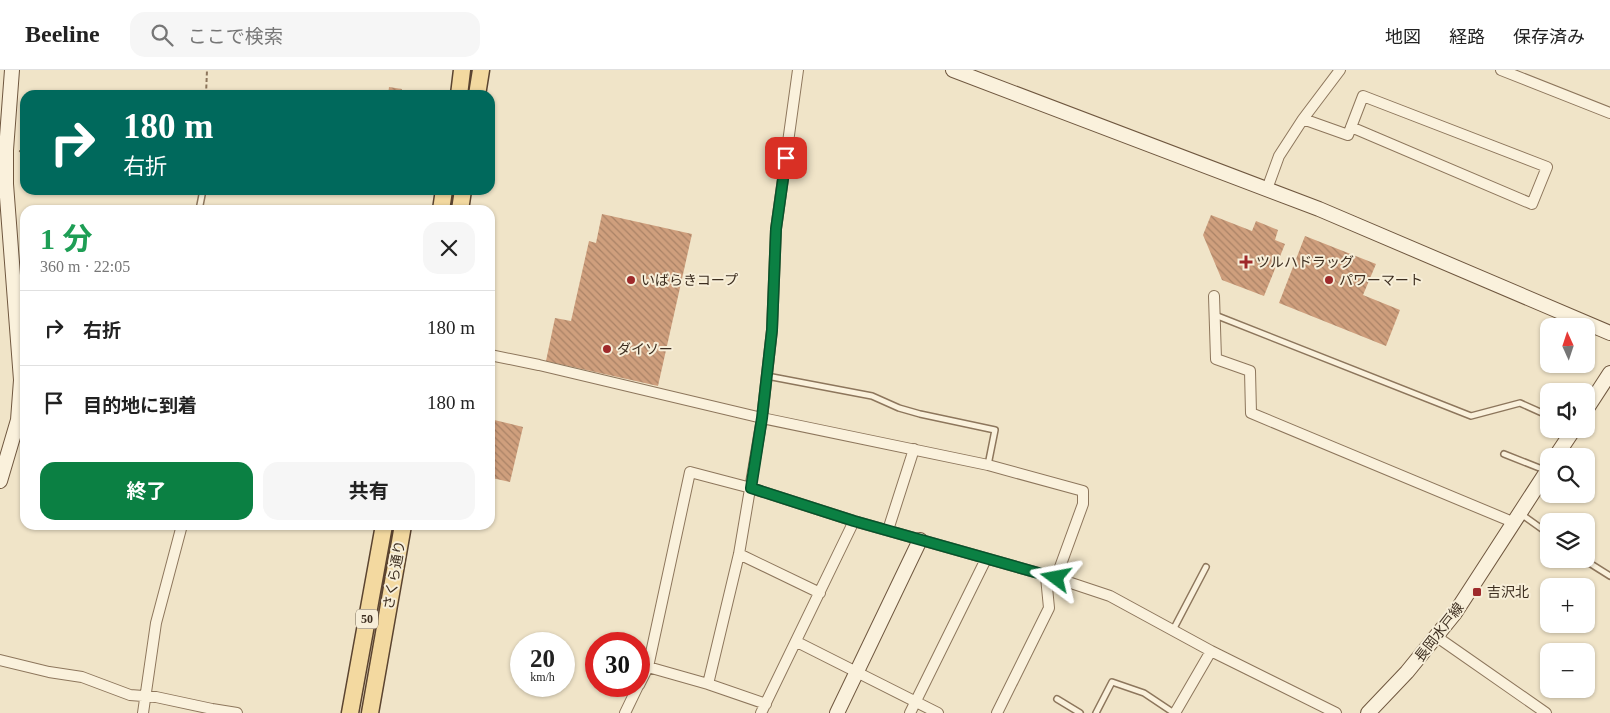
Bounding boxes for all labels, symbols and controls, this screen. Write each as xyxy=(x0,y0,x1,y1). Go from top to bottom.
search box xyxy=(130,12,480,57)
text: Beeline xyxy=(25,21,100,47)
icon: search xyxy=(148,21,176,49)
text: ここで検索 xyxy=(188,26,283,47)
text: 地図 xyxy=(1385,27,1421,47)
text: 経路 xyxy=(1449,27,1485,47)
text: 保存済み xyxy=(1513,27,1585,47)
text: 180 m xyxy=(123,107,213,146)
icon: right xyxy=(40,110,105,175)
pin xyxy=(765,137,807,179)
icon: arrive xyxy=(772,144,800,172)
text: 右折 xyxy=(123,154,167,179)
text: 1 分 xyxy=(40,222,93,255)
button: close xyxy=(423,222,475,274)
place label: ツルハドラッグ xyxy=(1256,255,1354,270)
marker: ツルハドラッグ xyxy=(1240,256,1252,268)
text: 360 m · 22:05 xyxy=(40,258,130,275)
place label: いばらきコープ xyxy=(641,273,738,288)
place label: パワーマート xyxy=(1339,273,1423,288)
marker: いばらきコープ xyxy=(625,274,637,286)
marker: パワーマート xyxy=(1323,274,1335,286)
icon: right xyxy=(40,314,68,342)
text: 180 m xyxy=(427,317,475,338)
north arrow xyxy=(1540,318,1595,372)
map controls xyxy=(1540,318,1595,698)
text: 右折 xyxy=(83,320,121,341)
place label: ダイソー xyxy=(617,342,673,357)
marker: ダイソー xyxy=(601,343,613,355)
button: sound xyxy=(1540,383,1595,438)
icon: arrive xyxy=(40,389,68,417)
text: 180 m xyxy=(427,392,475,413)
text: 目的地に到着 xyxy=(83,395,197,416)
button: search xyxy=(1540,448,1595,503)
button: 終了 xyxy=(40,462,253,520)
button: 共有 xyxy=(263,462,475,520)
button: layers xyxy=(1540,513,1595,568)
street label: さくら通り xyxy=(381,539,408,611)
position arrow xyxy=(1029,551,1081,603)
button: + xyxy=(1540,578,1595,633)
place label: 吉沢北 xyxy=(1487,584,1529,600)
marker: 吉沢北 xyxy=(1471,586,1483,598)
street label: 長岡水戸線 xyxy=(1412,600,1467,665)
road number: 50 xyxy=(356,610,378,628)
speed limit sign: 30 xyxy=(585,632,650,697)
button: − xyxy=(1540,643,1595,698)
text: 20 xyxy=(530,645,555,672)
text: km/h xyxy=(530,670,555,684)

